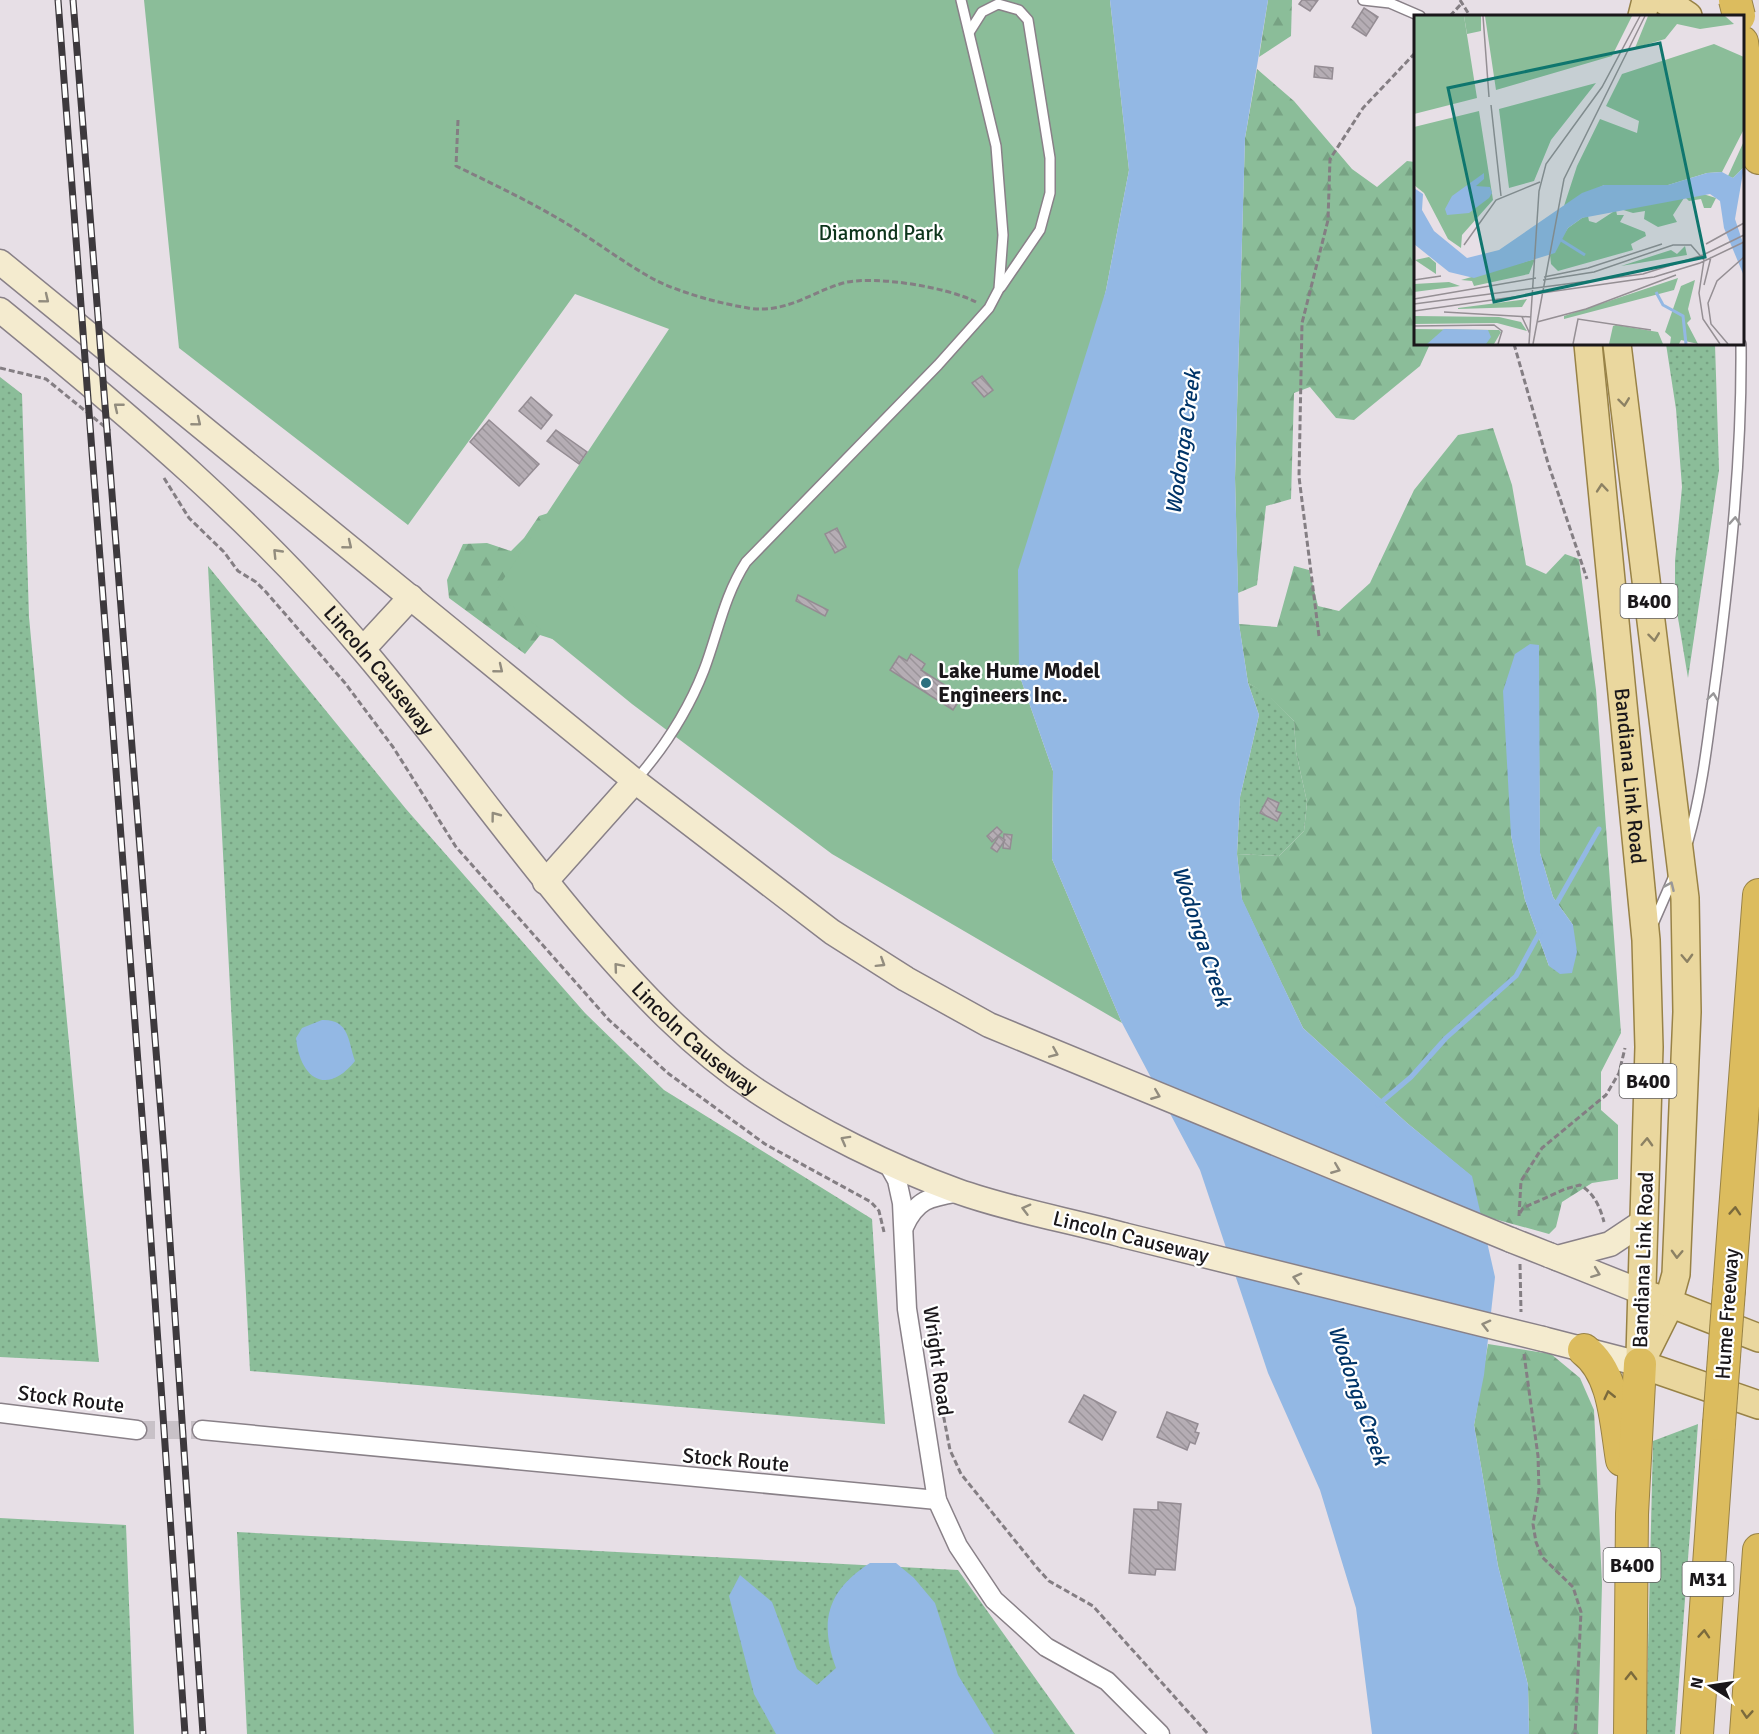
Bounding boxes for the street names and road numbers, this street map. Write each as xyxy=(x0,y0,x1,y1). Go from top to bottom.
road number: B400 xyxy=(1620,584,1678,618)
street label: Lincoln Causeway xyxy=(318,600,440,740)
street label: Bandiana Link Road xyxy=(1609,687,1652,865)
street label: Lincoln Causeway xyxy=(626,976,763,1101)
road number: B400 xyxy=(1620,1064,1676,1098)
street label: Bandiana Link Road xyxy=(1627,1171,1659,1349)
street label: Lincoln Causeway xyxy=(1050,1205,1212,1269)
street label: Hume Freeway xyxy=(1709,1247,1745,1380)
street label: Wright Road xyxy=(917,1304,959,1418)
street label: Stock Route xyxy=(16,1380,126,1418)
street label: Stock Route xyxy=(681,1442,791,1478)
road number: B400 xyxy=(1604,1548,1660,1582)
road number: M31 xyxy=(1682,1562,1734,1596)

